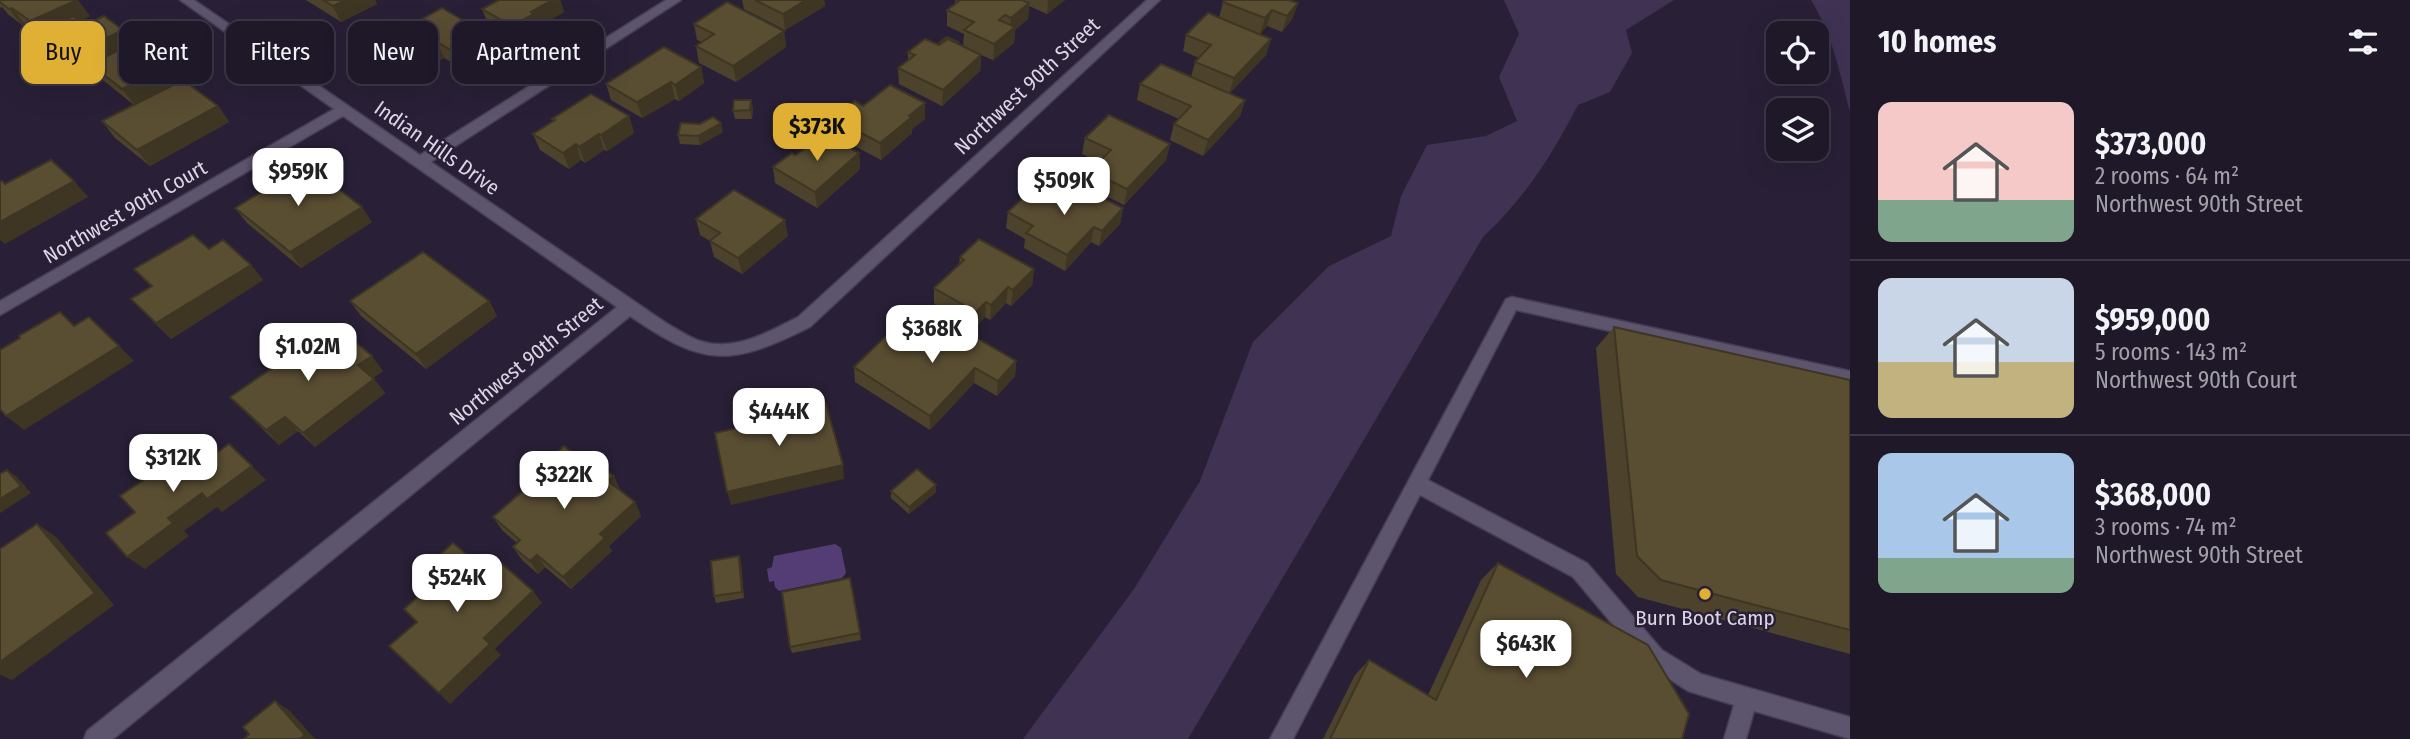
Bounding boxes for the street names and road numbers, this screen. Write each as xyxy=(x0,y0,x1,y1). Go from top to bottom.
street label: Northwest 90th Street xyxy=(949,12,1105,160)
street label: Indian Hills Drive xyxy=(369,95,505,201)
street label: Northwest 90th Court xyxy=(39,155,211,269)
street label: Northwest 90th Street xyxy=(444,291,608,431)

